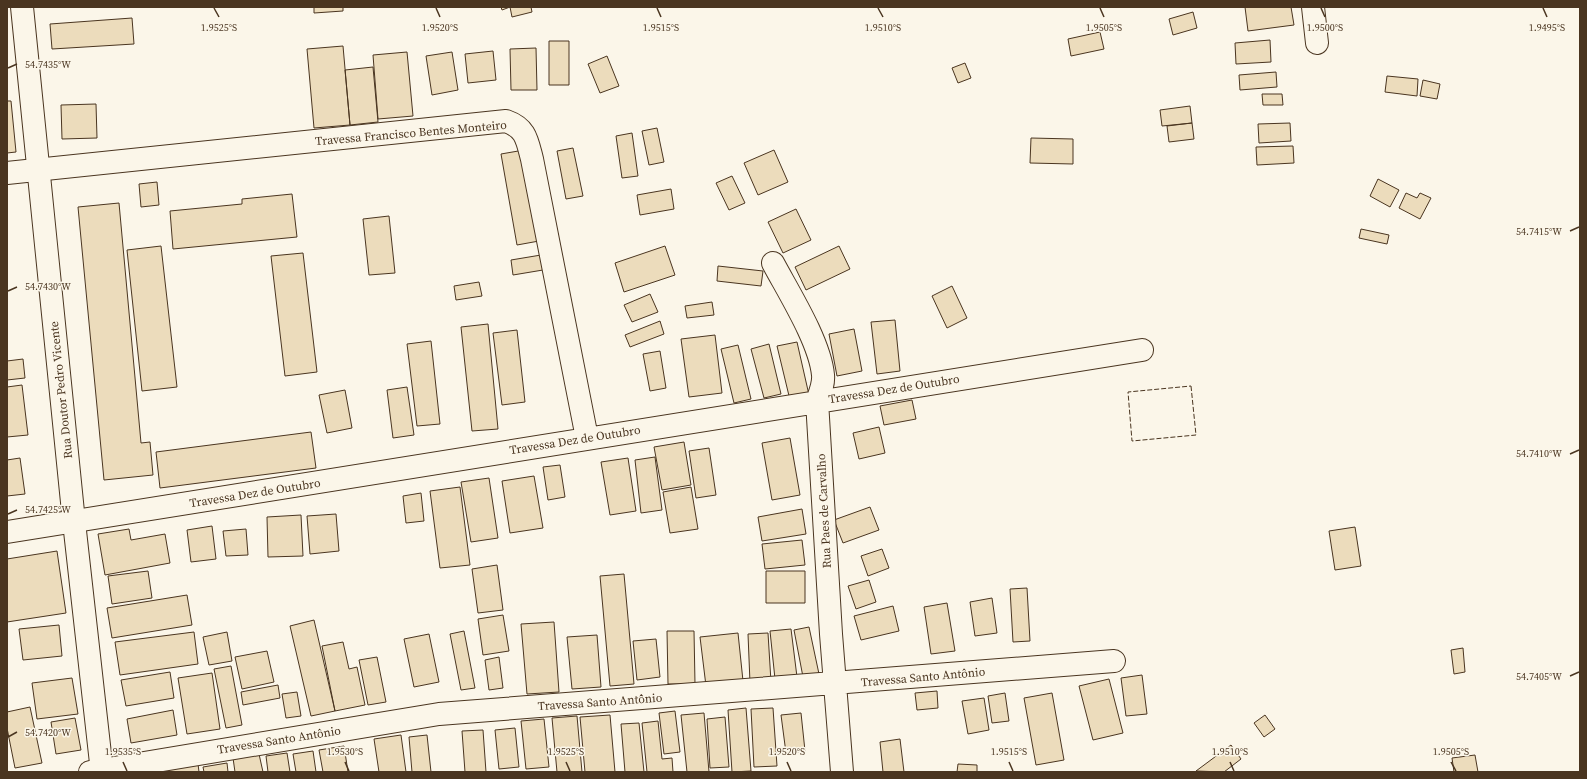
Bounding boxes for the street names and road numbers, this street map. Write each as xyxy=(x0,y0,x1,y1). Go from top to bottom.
street label: Travessa Francisco Bentes Monteiro xyxy=(315,117,508,149)
street label: Rua Doutor Pedro Vicente xyxy=(46,320,76,460)
street label: Travessa Dez de Outubro xyxy=(827,371,961,407)
street label: Travessa Dez de Outubro xyxy=(508,422,642,458)
street label: Rua Paes de Carvalho xyxy=(813,453,835,569)
street label: Travessa Dez de Outubro xyxy=(188,475,322,511)
street label: Travessa Santo Antônio xyxy=(860,664,986,690)
street label: Travessa Santo Antônio xyxy=(537,690,663,714)
street label: Travessa Santo Antônio xyxy=(216,722,342,758)

